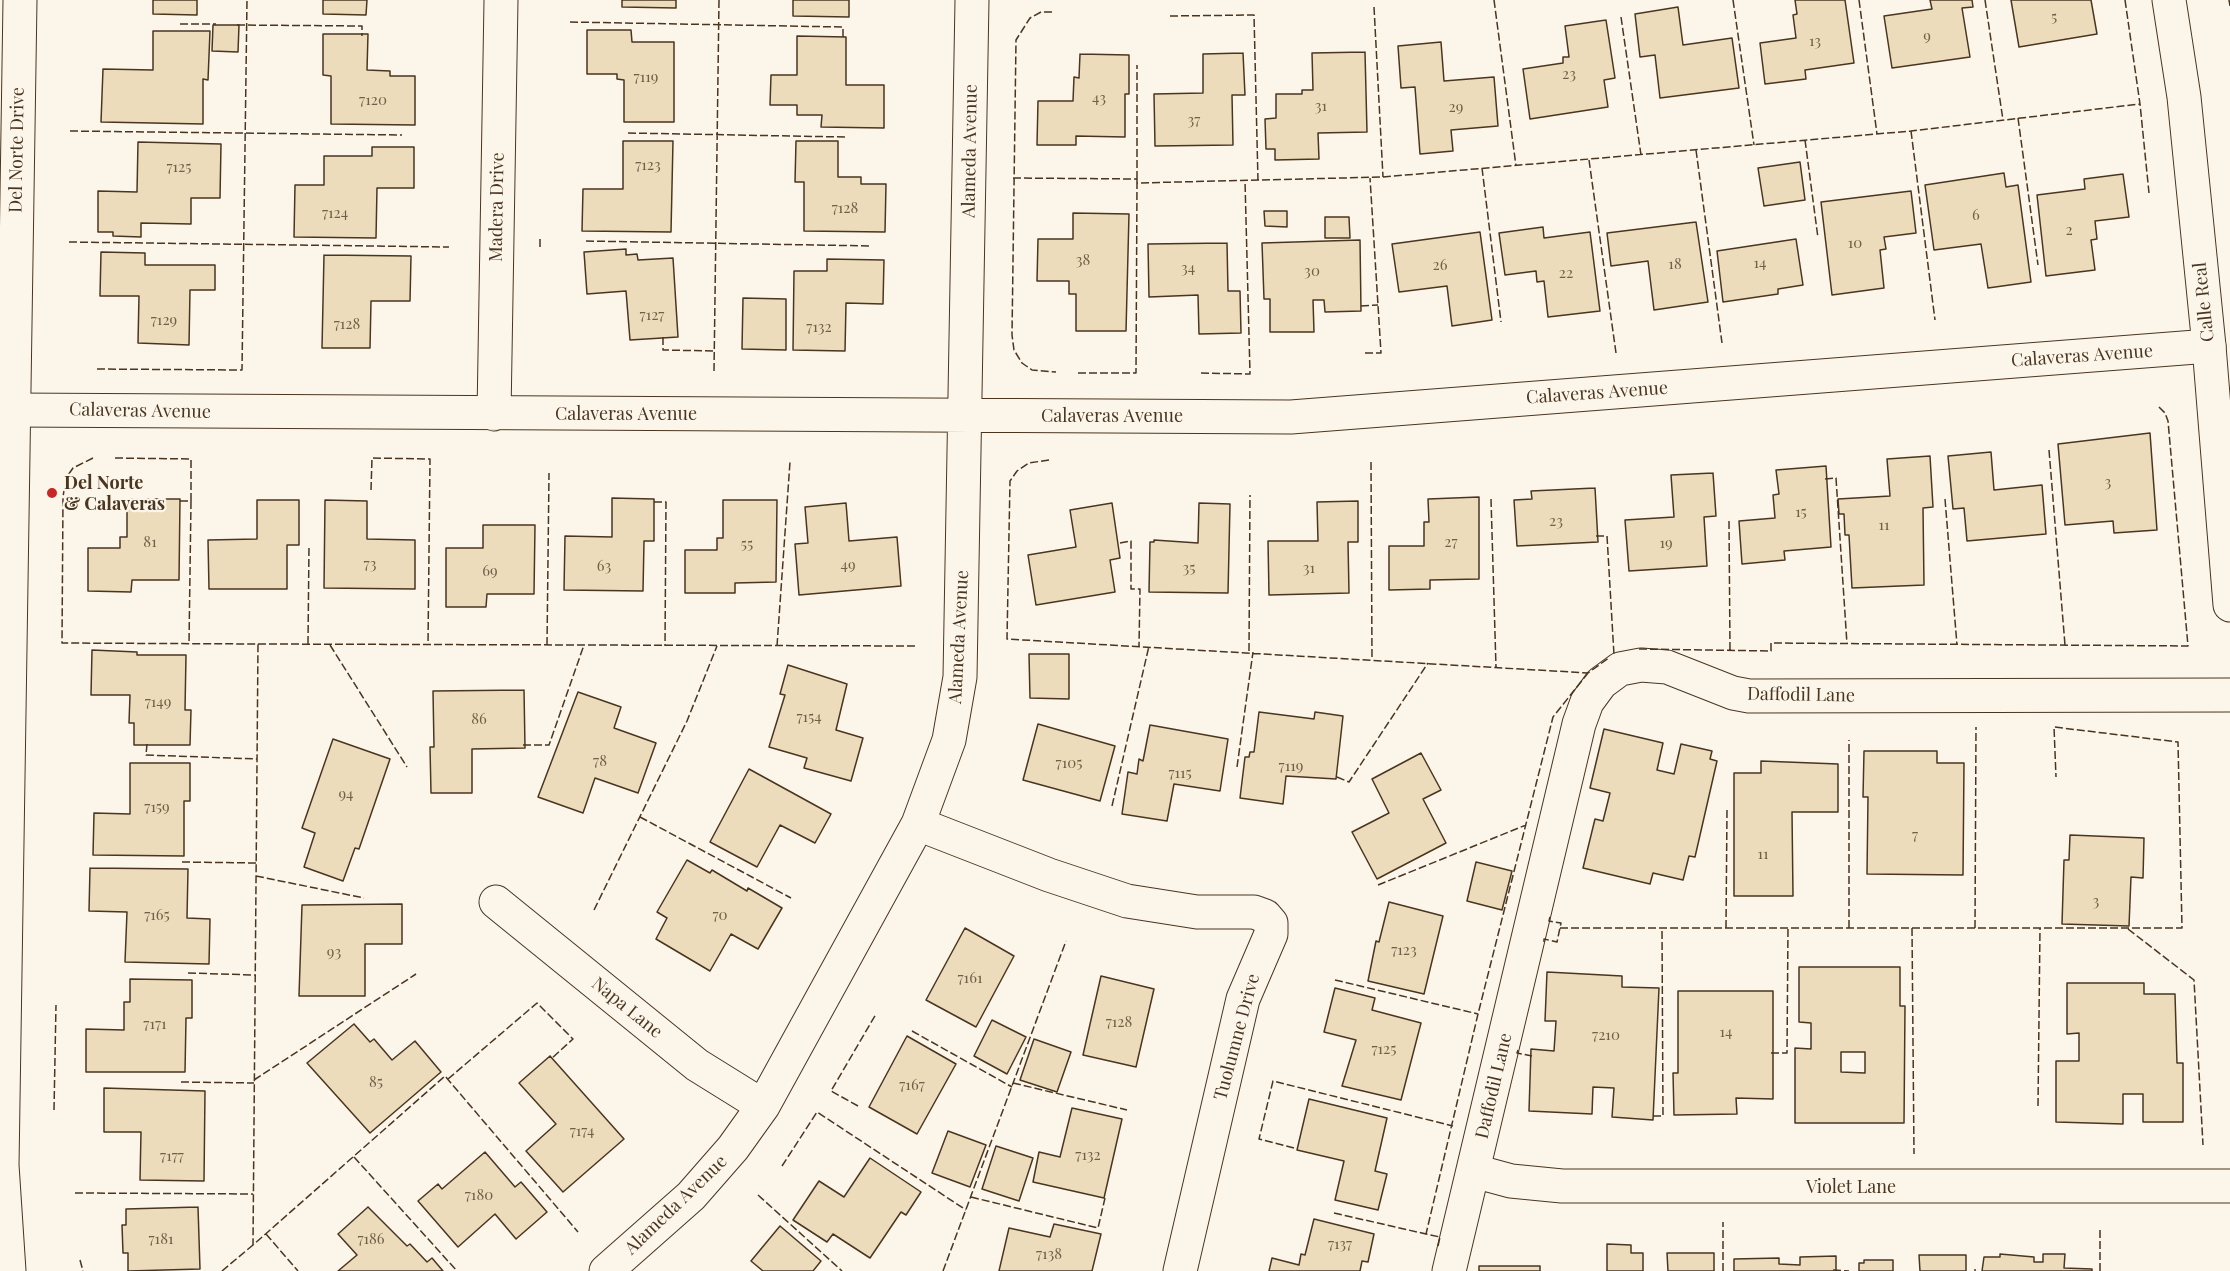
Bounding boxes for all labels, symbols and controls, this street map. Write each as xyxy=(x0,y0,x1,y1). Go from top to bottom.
house number: 5 xyxy=(2051,8,2057,26)
house number: 9 xyxy=(1923,27,1931,45)
house number: 13 xyxy=(1809,32,1821,50)
house number: 23 xyxy=(1562,65,1576,83)
house number: 7119 xyxy=(634,68,658,86)
street label: Alameda Avenue xyxy=(958,84,982,218)
street label: Del Norte Drive xyxy=(5,87,29,213)
house number: 43 xyxy=(1092,89,1106,107)
house number: 7120 xyxy=(359,91,387,109)
house number: 31 xyxy=(1315,97,1327,115)
house number: 29 xyxy=(1449,98,1463,116)
house number: 37 xyxy=(1188,111,1200,129)
street label: Madera Drive xyxy=(485,152,509,262)
house number: 7123 xyxy=(635,156,661,174)
house number: 7125 xyxy=(166,158,192,176)
house number: 7128 xyxy=(832,199,858,217)
house number: 7124 xyxy=(322,204,348,222)
house number: 6 xyxy=(1972,206,1980,224)
house number: 2 xyxy=(2065,221,2073,239)
house number: 10 xyxy=(1848,234,1862,252)
house number: 38 xyxy=(1076,251,1090,269)
house number: 14 xyxy=(1754,254,1766,272)
house number: 18 xyxy=(1668,255,1682,273)
house number: 26 xyxy=(1433,256,1447,274)
house number: 34 xyxy=(1181,259,1195,277)
street label: Calle Real xyxy=(2189,261,2219,343)
house number: 30 xyxy=(1304,262,1320,280)
house number: 22 xyxy=(1559,264,1573,282)
house number: 7127 xyxy=(640,306,664,324)
house number: 7129 xyxy=(151,311,177,329)
house number: 7128 xyxy=(334,315,360,333)
house number: 7132 xyxy=(806,318,832,336)
street label: Calaveras Avenue xyxy=(2010,340,2154,372)
street label: Calaveras Avenue xyxy=(1525,377,1669,409)
street label: Calaveras Avenue xyxy=(69,399,211,423)
street label: Calaveras Avenue xyxy=(555,403,697,425)
street label: Calaveras Avenue xyxy=(1041,405,1183,427)
place label: Del Norte & Calaveras xyxy=(64,472,165,514)
house number: 3 xyxy=(2105,473,2111,491)
marker: Del Norte & Calaveras xyxy=(45,486,59,500)
house number: 15 xyxy=(1795,503,1807,521)
house number: 23 xyxy=(1549,512,1563,530)
house number: 11 xyxy=(1878,516,1890,534)
house number: 81 xyxy=(143,533,157,551)
house number: 27 xyxy=(1444,533,1458,551)
house number: 19 xyxy=(1659,534,1673,552)
house number: 55 xyxy=(741,535,753,553)
house number: 73 xyxy=(364,555,376,573)
house number: 49 xyxy=(840,556,856,574)
house number: 63 xyxy=(597,557,611,575)
house number: 35 xyxy=(1183,559,1195,577)
house number: 31 xyxy=(1303,559,1315,577)
house number: 69 xyxy=(482,562,498,580)
street label: Alameda Avenue xyxy=(945,570,973,704)
street label: Daffodil Lane xyxy=(1747,683,1855,707)
house number: 7149 xyxy=(145,693,171,711)
house number: 7154 xyxy=(796,708,822,726)
house number: 86 xyxy=(471,710,487,728)
house number: 78 xyxy=(593,752,607,770)
house number: 7105 xyxy=(1056,754,1082,772)
house number: 7119 xyxy=(1279,757,1303,775)
house number: 7115 xyxy=(1168,764,1192,782)
house number: 94 xyxy=(338,785,354,803)
house number: 7159 xyxy=(144,798,170,816)
house number: 7 xyxy=(1912,826,1918,844)
house number: 11 xyxy=(1757,845,1769,863)
house number: 3 xyxy=(2093,892,2099,910)
house number: 7165 xyxy=(144,906,170,924)
house number: 70 xyxy=(712,906,728,924)
house number: 7123 xyxy=(1391,941,1417,959)
house number: 93 xyxy=(327,943,341,961)
house number: 7161 xyxy=(958,969,982,987)
street label: Tuolumne Drive xyxy=(1210,971,1264,1103)
street label: Napa Lane xyxy=(587,973,667,1043)
house number: 7128 xyxy=(1106,1013,1132,1031)
house number: 7171 xyxy=(143,1015,167,1033)
house number: 14 xyxy=(1720,1023,1732,1041)
house number: 7210 xyxy=(1592,1026,1620,1044)
street label: Daffodil Lane xyxy=(1471,1031,1517,1141)
house number: 7125 xyxy=(1371,1040,1397,1058)
house number: 85 xyxy=(369,1073,383,1091)
house number: 7167 xyxy=(899,1076,925,1094)
house number: 7174 xyxy=(570,1122,594,1140)
house number: 7132 xyxy=(1075,1146,1101,1164)
house number: 7177 xyxy=(160,1147,184,1165)
street label: Alameda Avenue xyxy=(620,1151,732,1259)
street label: Violet Lane xyxy=(1806,1176,1896,1198)
house number: 7180 xyxy=(465,1186,493,1204)
house number: 7181 xyxy=(149,1230,173,1248)
house number: 7186 xyxy=(357,1230,385,1248)
house number: 7137 xyxy=(1328,1235,1352,1253)
house number: 7138 xyxy=(1036,1245,1062,1263)

